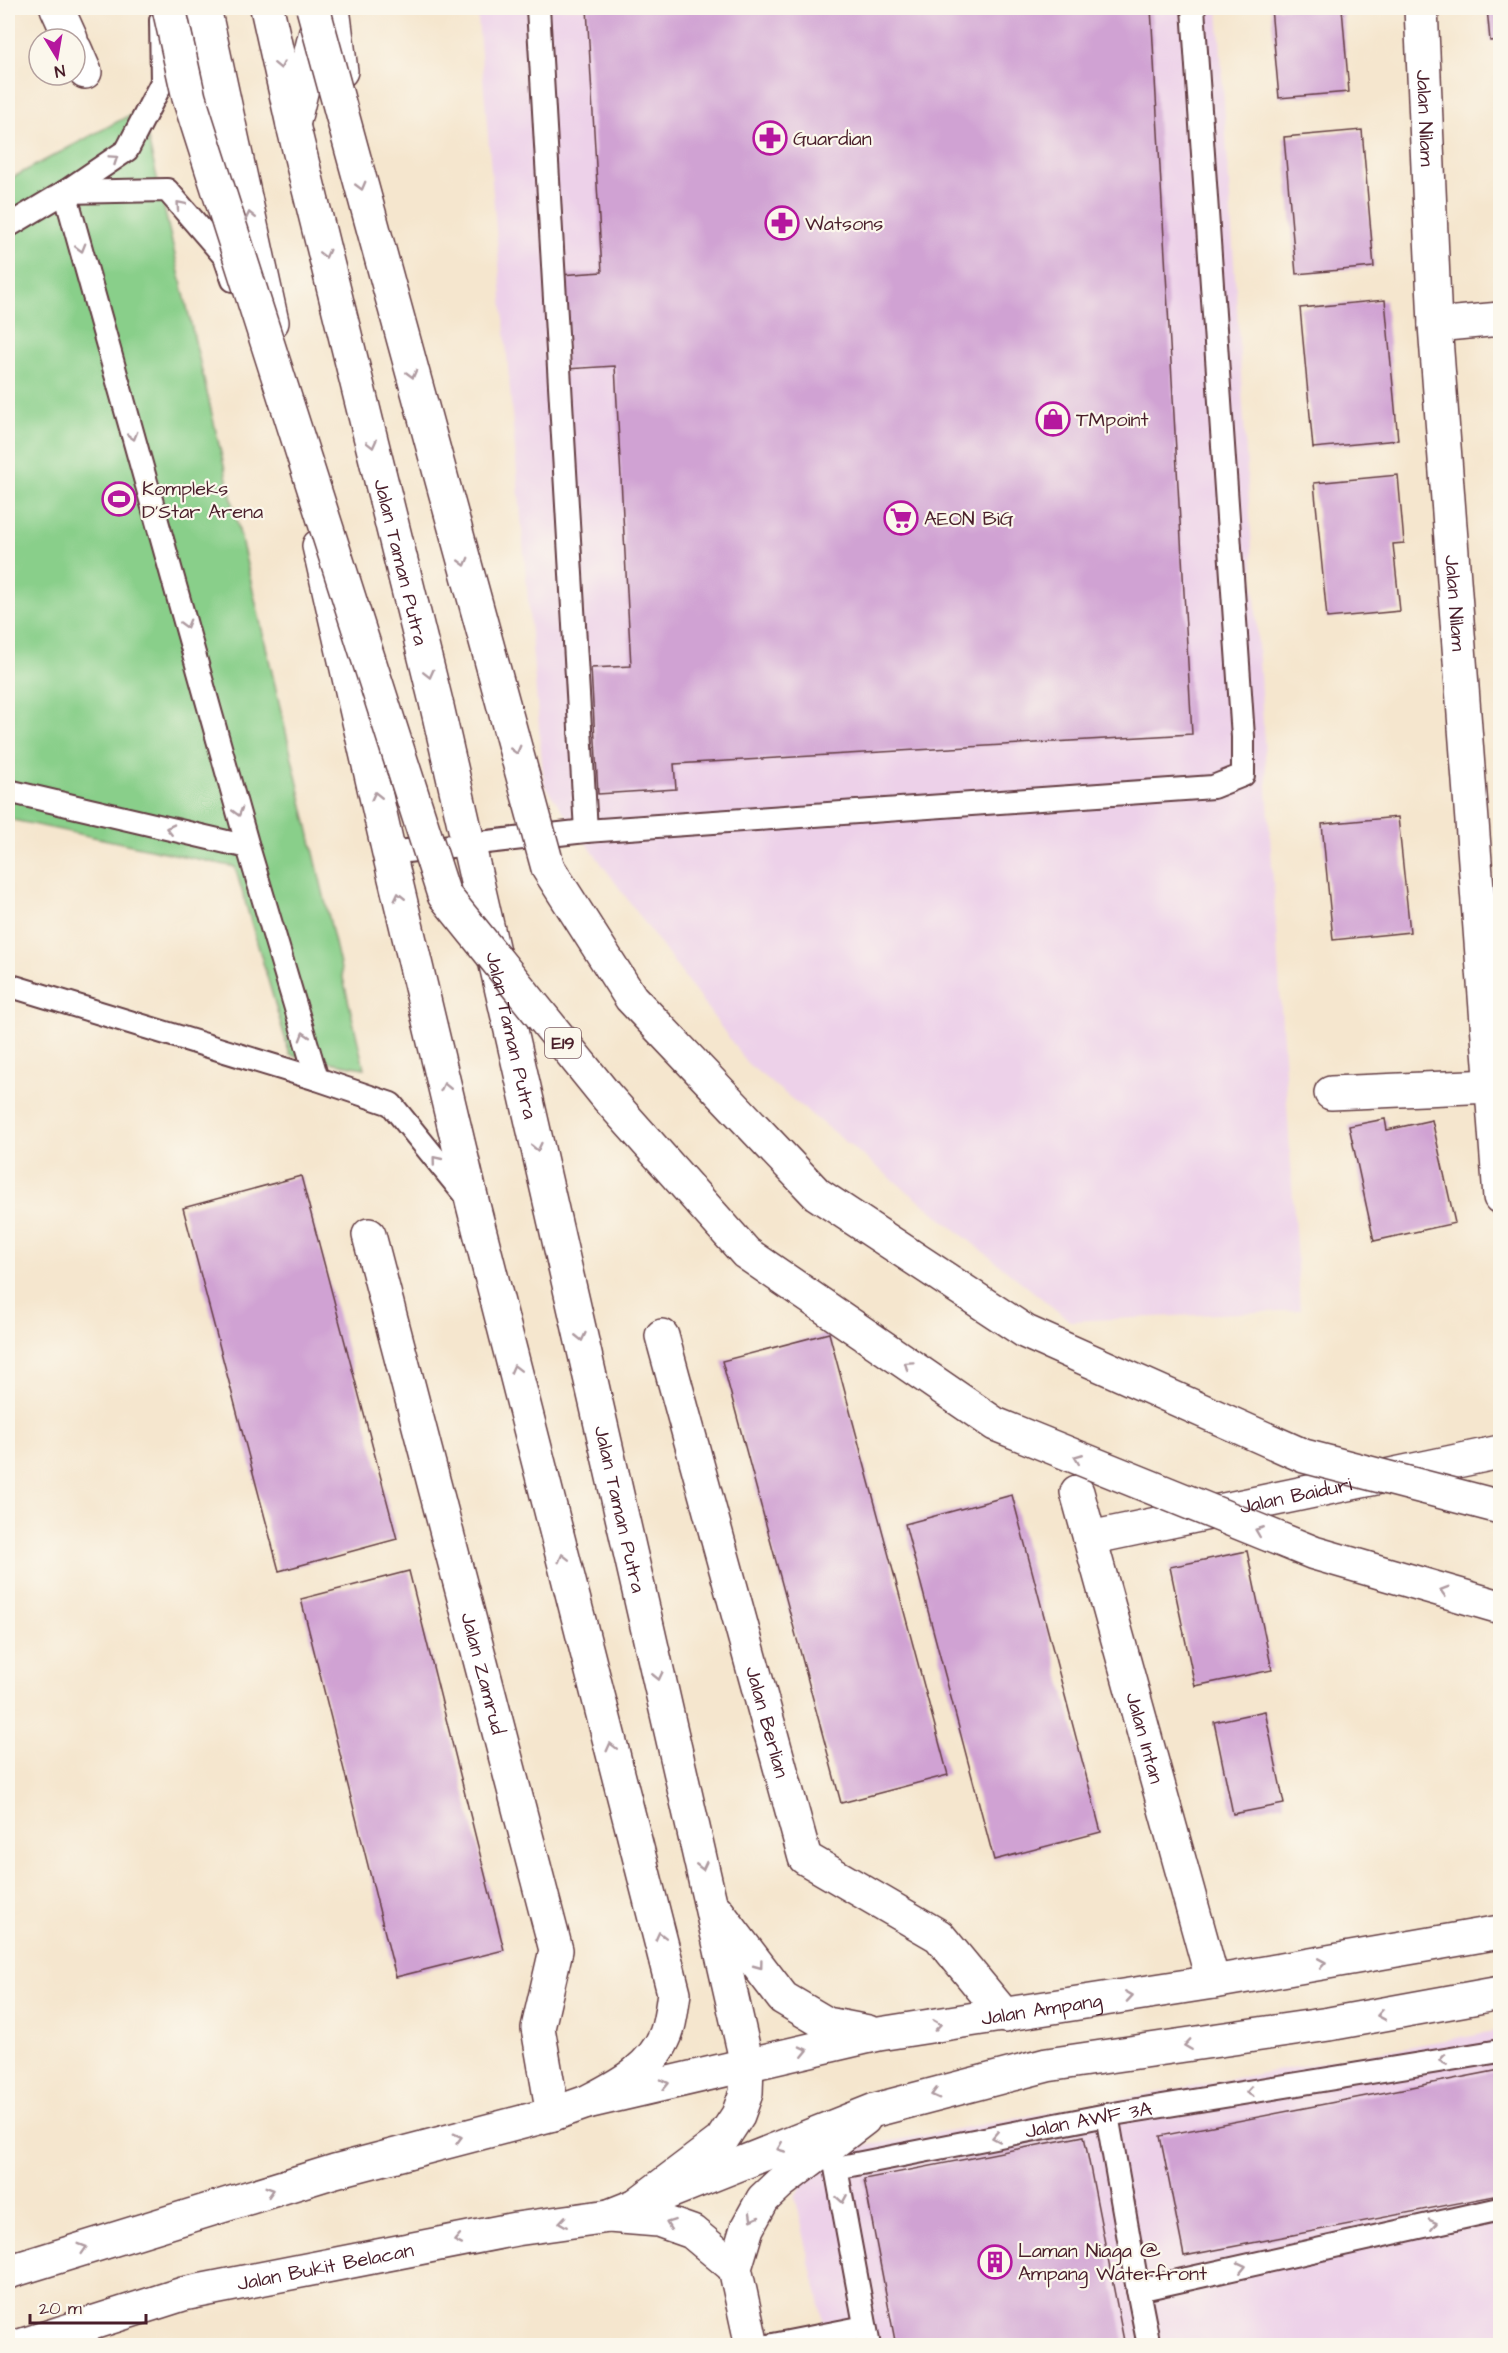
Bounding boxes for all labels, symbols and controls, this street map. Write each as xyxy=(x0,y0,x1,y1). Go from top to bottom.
north arrow xyxy=(27,27,87,87)
text: N xyxy=(53,59,67,82)
one-way arrow xyxy=(272,59,285,69)
street label: Jalan Nilam xyxy=(1409,69,1441,167)
pharmacy icon: Guardian xyxy=(752,120,788,156)
place label: Guardian xyxy=(793,125,872,153)
one-way arrow xyxy=(107,156,118,167)
one-way arrow xyxy=(354,180,366,191)
one-way arrow xyxy=(176,201,187,212)
pharmacy icon: Watsons xyxy=(764,205,800,241)
place label: Watsons xyxy=(805,210,883,238)
one-way arrow xyxy=(245,211,258,221)
one-way arrow xyxy=(74,243,86,253)
one-way arrow xyxy=(317,249,330,259)
one-way arrow xyxy=(405,369,418,379)
shop icon: TMpoint xyxy=(1035,401,1071,437)
place label: TMpoint xyxy=(1076,406,1149,434)
one-way arrow xyxy=(126,430,138,441)
one-way arrow xyxy=(364,438,377,448)
place label: Kompleks D'Star Arena xyxy=(142,475,263,526)
street label: Jalan Taman Putra xyxy=(366,476,434,648)
sports icon: Kompleks D'Star Arena xyxy=(101,481,137,517)
supermarket icon: AEON BiG xyxy=(883,500,919,536)
place label: AEON BiG xyxy=(924,505,1014,533)
street label: Jalan Nilam xyxy=(1437,554,1472,653)
one-way arrow xyxy=(457,556,469,567)
one-way arrow xyxy=(178,619,191,629)
one-way arrow xyxy=(421,668,434,678)
one-way arrow xyxy=(508,745,521,755)
one-way arrow xyxy=(370,792,383,802)
one-way arrow xyxy=(231,806,243,817)
one-way arrow xyxy=(165,823,175,836)
one-way arrow xyxy=(394,892,407,902)
street label: Jalan Taman Putra xyxy=(478,949,544,1122)
road number: E19 xyxy=(545,1028,581,1058)
one-way arrow xyxy=(299,1031,311,1042)
one-way arrow xyxy=(439,1082,452,1092)
one-way arrow xyxy=(530,1142,543,1152)
one-way arrow xyxy=(432,1155,443,1166)
one-way arrow xyxy=(573,1332,586,1342)
one-way arrow xyxy=(904,1361,915,1372)
one-way arrow xyxy=(509,1364,522,1374)
street label: Jalan Taman Putra xyxy=(587,1423,652,1596)
one-way arrow xyxy=(1073,1453,1084,1465)
street label: Jalan Baiduri xyxy=(1237,1470,1354,1521)
one-way arrow xyxy=(1254,1526,1265,1538)
one-way arrow xyxy=(558,1553,570,1564)
one-way arrow xyxy=(1439,1585,1449,1598)
street label: Jalan Zamrud xyxy=(453,1609,512,1738)
street label: Jalan Berlian xyxy=(738,1663,795,1781)
one-way arrow xyxy=(651,1671,664,1681)
street label: Jalan Intan xyxy=(1118,1689,1170,1787)
one-way arrow xyxy=(606,1742,619,1752)
one-way arrow xyxy=(694,1861,707,1871)
one-way arrow xyxy=(654,1931,667,1941)
one-way arrow xyxy=(752,1958,763,1969)
one-way arrow xyxy=(1317,1958,1326,1970)
street label: Jalan Ampang xyxy=(979,1986,1104,2033)
one-way arrow xyxy=(1125,1990,1134,2002)
one-way arrow xyxy=(1376,2008,1386,2020)
one-way arrow xyxy=(932,2020,941,2032)
one-way arrow xyxy=(1183,2038,1192,2050)
one-way arrow xyxy=(799,2046,809,2059)
one-way arrow xyxy=(1438,2053,1448,2066)
one-way arrow xyxy=(659,2078,669,2091)
one-way arrow xyxy=(1246,2085,1255,2097)
one-way arrow xyxy=(930,2087,940,2100)
street label: Jalan AWF 3A xyxy=(1023,2095,1154,2146)
one-way arrow xyxy=(992,2130,1002,2143)
one-way arrow xyxy=(452,2133,462,2146)
one-way arrow xyxy=(777,2140,787,2153)
one-way arrow xyxy=(264,2185,275,2198)
one-way arrow xyxy=(835,2194,848,2204)
one-way arrow xyxy=(749,2211,760,2221)
one-way arrow xyxy=(558,2216,567,2228)
one-way arrow xyxy=(665,2219,676,2231)
one-way arrow xyxy=(1427,2219,1437,2232)
one-way arrow xyxy=(454,2233,464,2246)
street label: Jalan Bukit Belacan xyxy=(235,2236,416,2298)
place label: Laman Niaga @ Ampang Waterfront xyxy=(1018,2237,1207,2289)
one-way arrow xyxy=(77,2243,88,2255)
building icon: Laman Niaga @ Ampang Waterfront xyxy=(977,2244,1013,2280)
one-way arrow xyxy=(1237,2261,1247,2274)
scale bar xyxy=(30,2287,146,2325)
text: 20 m xyxy=(39,2296,82,2321)

